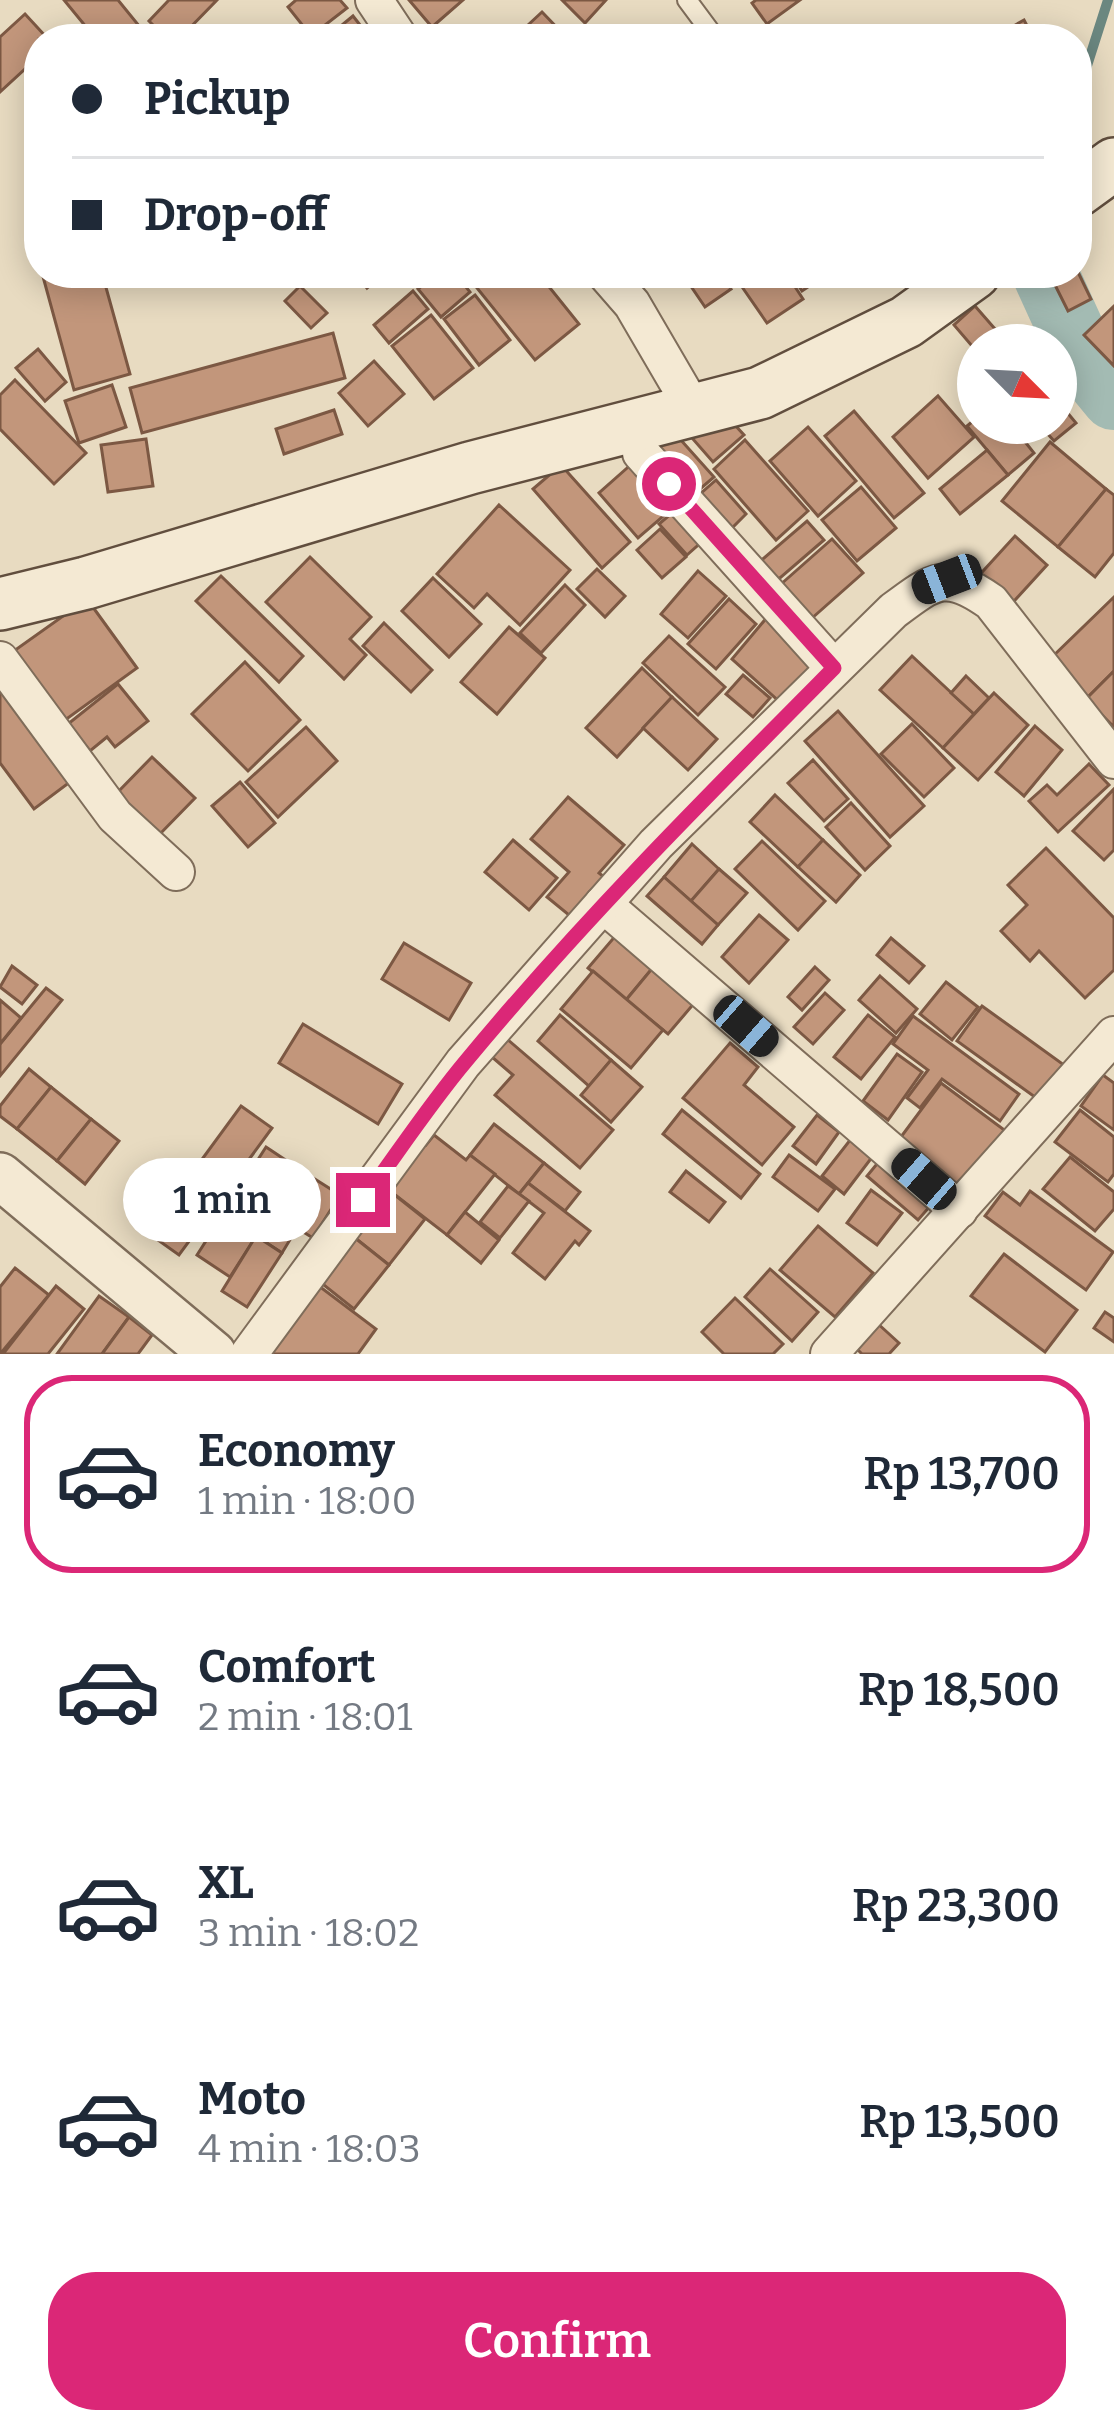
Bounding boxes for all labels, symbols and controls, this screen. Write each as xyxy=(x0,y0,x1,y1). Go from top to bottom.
text: Pickup xyxy=(144,72,290,126)
text: Drop-off xyxy=(144,188,328,242)
north arrow xyxy=(957,324,1077,444)
map controls xyxy=(957,324,1077,444)
route start xyxy=(642,457,696,511)
car xyxy=(907,549,987,609)
car xyxy=(707,989,785,1063)
car xyxy=(885,1142,963,1216)
callout: 1 min xyxy=(123,1158,321,1242)
route end xyxy=(336,1173,390,1227)
text: 1 min xyxy=(173,1177,271,1223)
icon: car xyxy=(54,1420,162,1528)
text: Economy xyxy=(198,1424,395,1478)
text: Rp 13,700 xyxy=(863,1447,1060,1501)
text: 1 min · 18:00 xyxy=(198,1478,416,1524)
icon: car xyxy=(54,1636,162,1744)
text: Comfort xyxy=(198,1640,376,1694)
text: Rp 18,500 xyxy=(858,1663,1060,1717)
text: 2 min · 18:01 xyxy=(198,1694,413,1740)
icon: car xyxy=(54,1852,162,1960)
text: XL xyxy=(198,1856,254,1910)
text: Rp 23,300 xyxy=(852,1879,1060,1933)
text: 3 min · 18:02 xyxy=(198,1910,419,1956)
icon: car xyxy=(54,2068,162,2176)
text: Moto xyxy=(198,2072,306,2126)
text: Rp 13,500 xyxy=(859,2095,1060,2149)
text: 4 min · 18:03 xyxy=(198,2126,421,2172)
button: Confirm xyxy=(48,2272,1066,2410)

